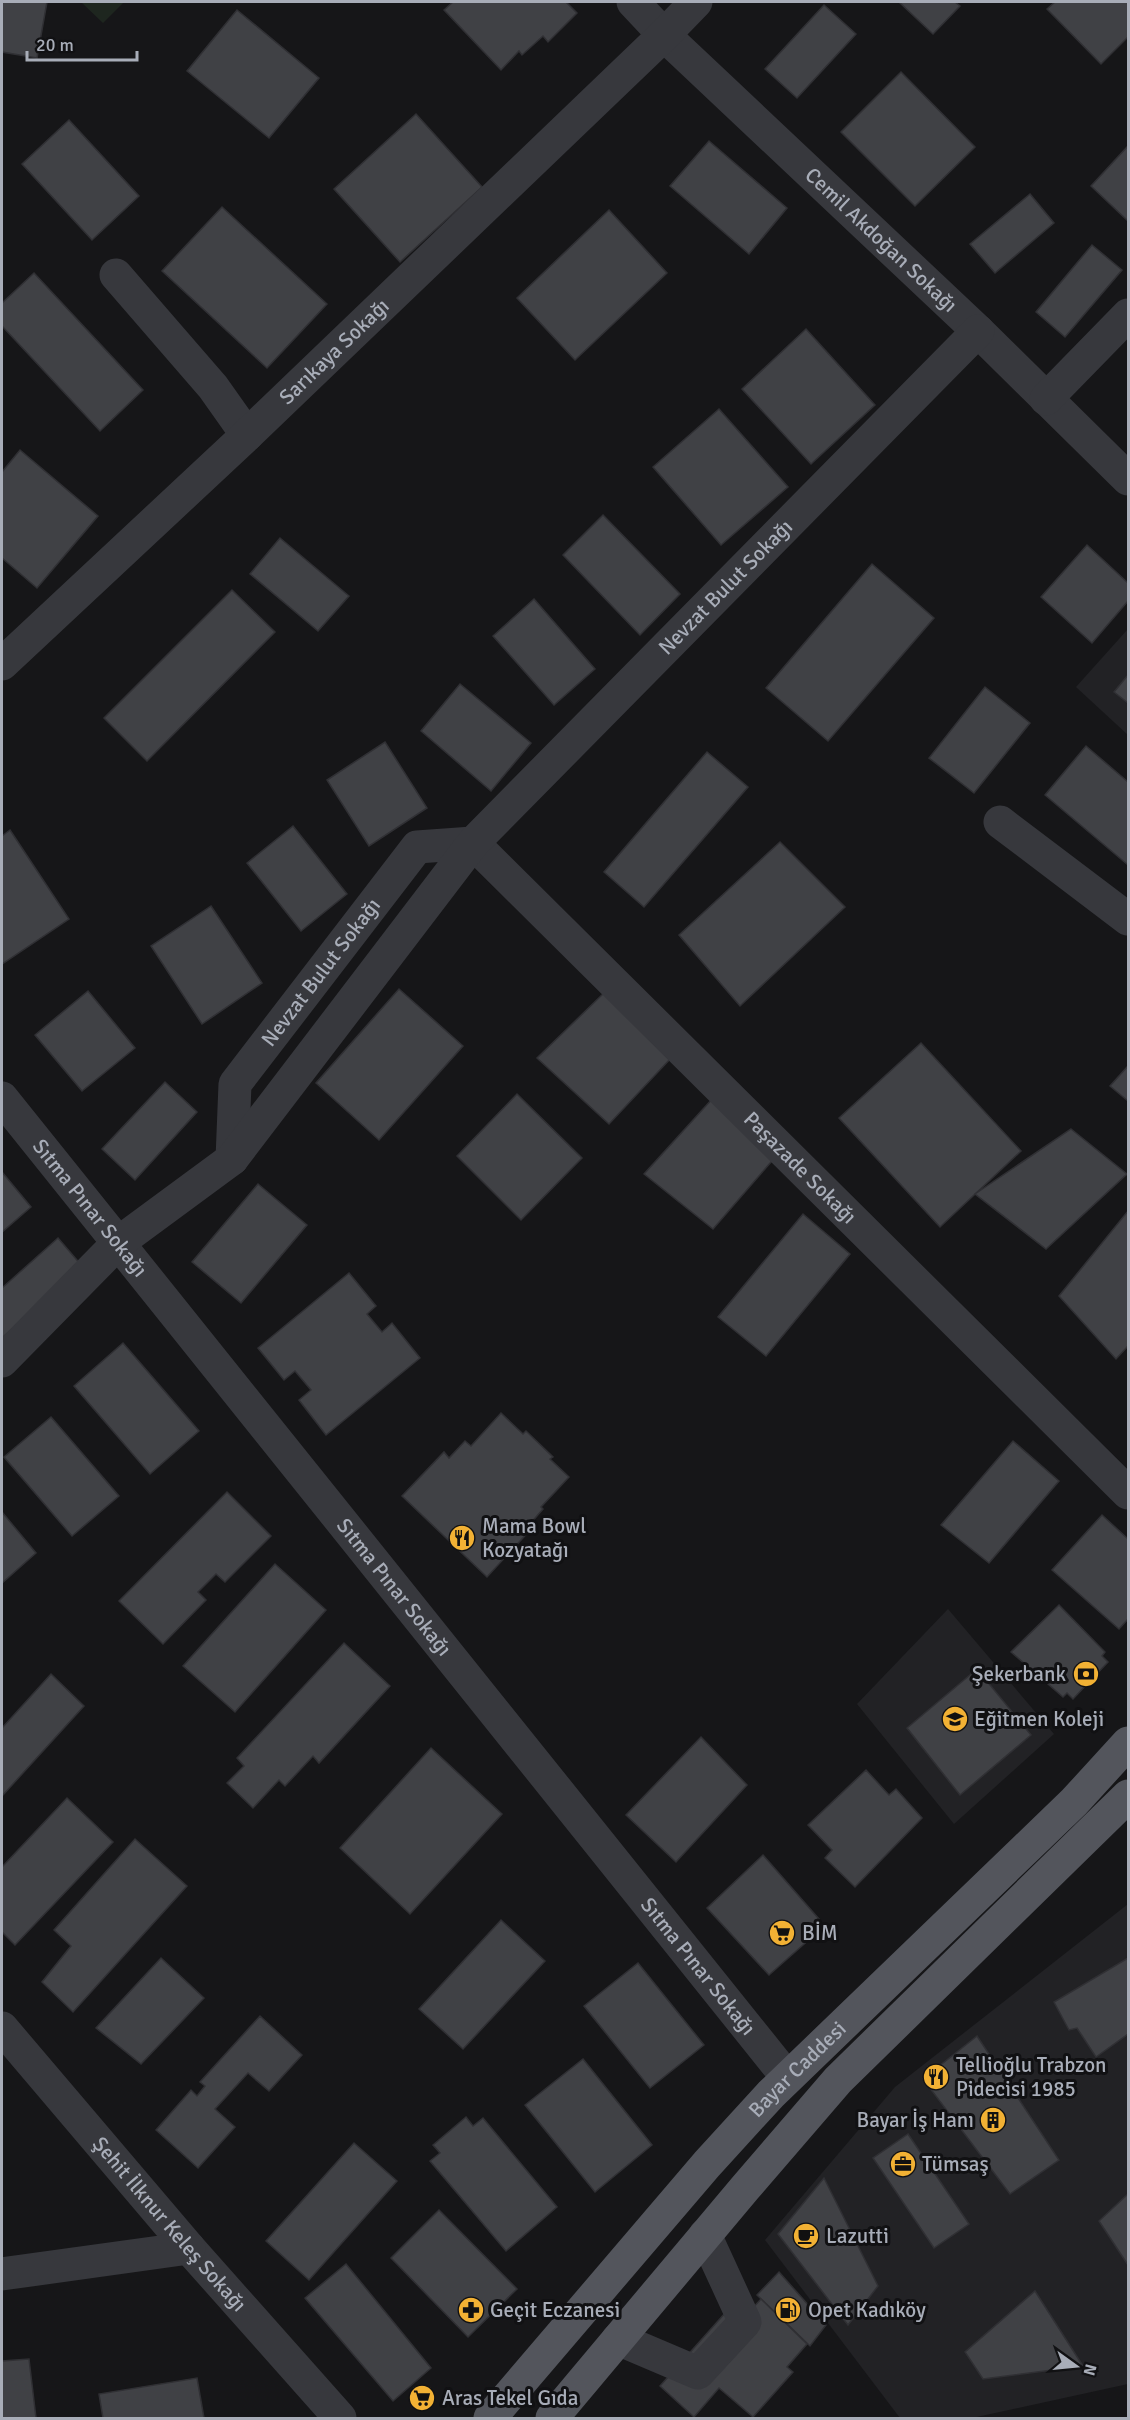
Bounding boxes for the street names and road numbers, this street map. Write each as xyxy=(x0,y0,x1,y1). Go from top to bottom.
street label: Cemil Akdoğan Sokağı xyxy=(800,162,963,318)
street label: Sarıkaya Sokağı xyxy=(274,293,394,410)
street label: Nevzat Bulut Sokağı xyxy=(653,514,798,660)
street label: Nevzat Bulut Sokağı xyxy=(256,893,386,1052)
street label: Paşazade Sokağı xyxy=(738,1106,862,1229)
street label: Sıtma Pınar Sokağı xyxy=(27,1134,153,1282)
street label: Sıtma Pınar Sokağı xyxy=(331,1513,457,1661)
street label: Sıtma Pınar Sokağı xyxy=(635,1892,761,2040)
street label: Bayar Caddesi xyxy=(743,2016,852,2123)
street label: Şehit İlknur Keleş Sokağı xyxy=(87,2131,252,2317)

